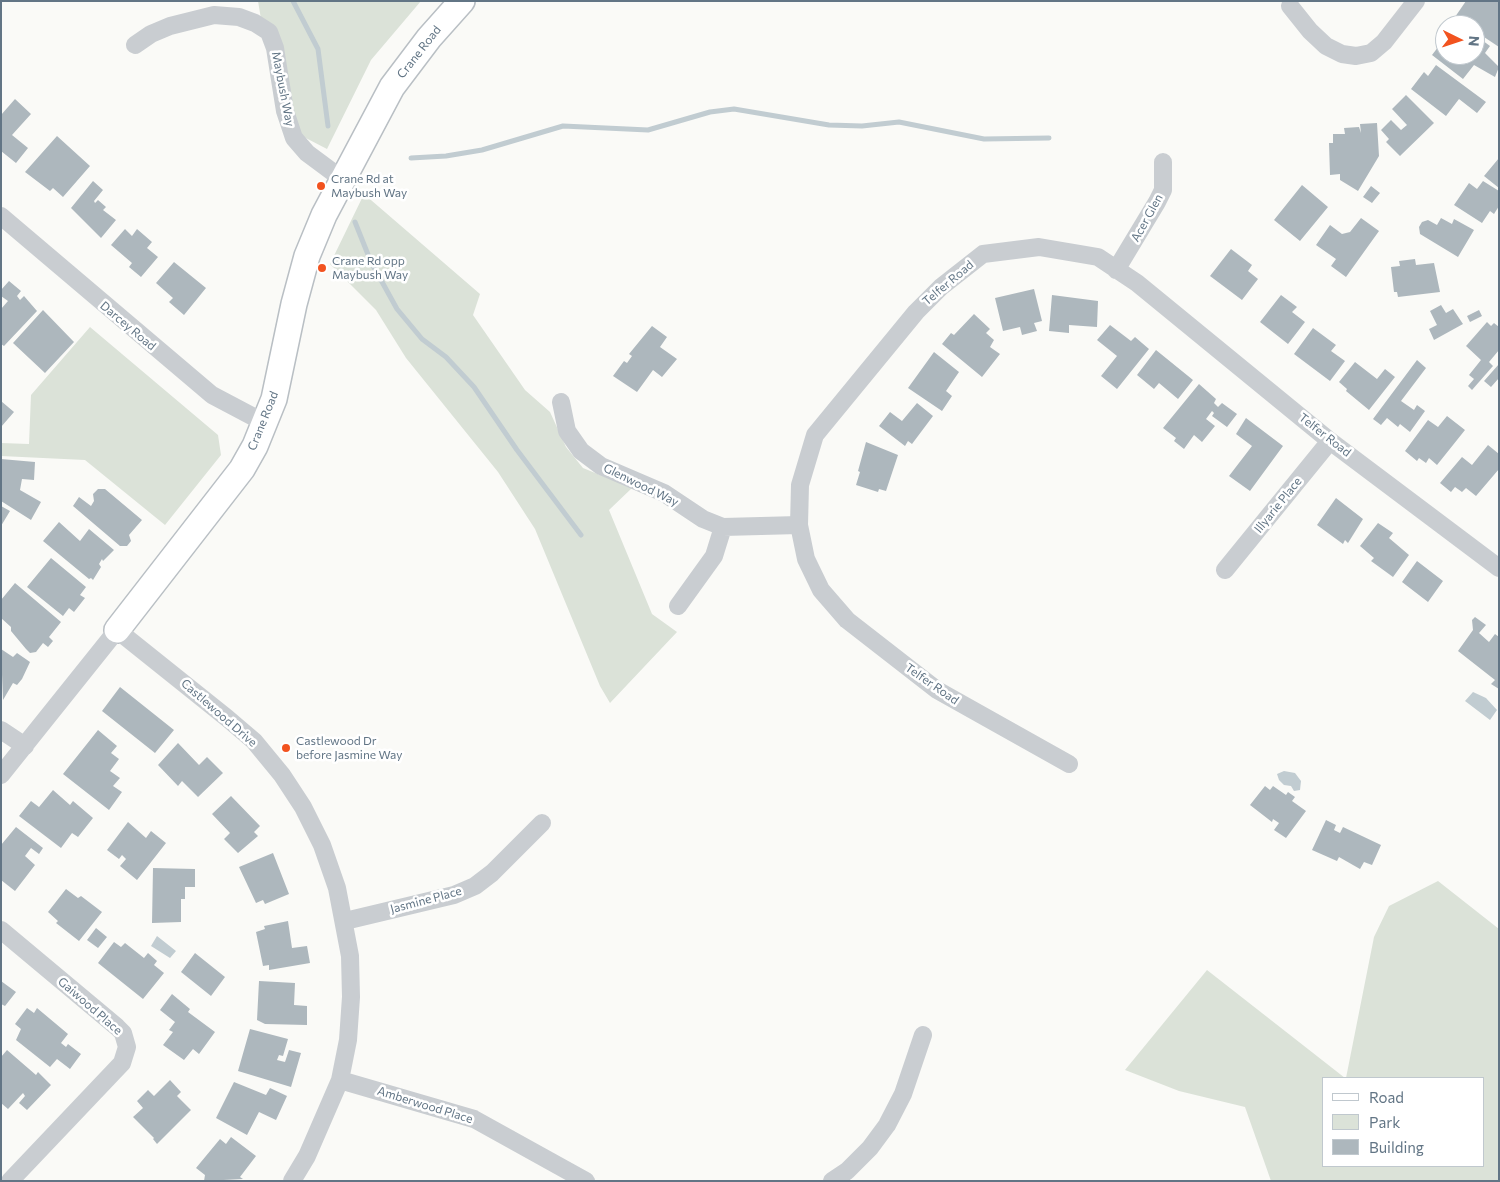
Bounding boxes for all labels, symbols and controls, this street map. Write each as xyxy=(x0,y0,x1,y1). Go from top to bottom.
north arrow xyxy=(1435,15,1485,65)
street label: Crane Road xyxy=(394,23,444,81)
text: N xyxy=(1466,35,1483,47)
street label: Maybush Way xyxy=(269,50,297,128)
place label: Crane Rd at Maybush Way xyxy=(331,172,407,200)
marker: Crane Rd at Maybush Way xyxy=(315,180,327,192)
street label: Acer Glen xyxy=(1128,192,1166,244)
place label: Crane Rd opp Maybush Way xyxy=(332,254,408,282)
street label: Telfer Road xyxy=(920,258,976,308)
marker: Crane Rd opp Maybush Way xyxy=(316,262,328,274)
street label: Darcey Road xyxy=(97,299,159,353)
street label: Crane Road xyxy=(245,389,281,453)
street label: Telfer Road xyxy=(1296,410,1354,460)
street label: Glenwood Way xyxy=(601,461,681,509)
street label: Illyarie Place xyxy=(1251,474,1305,536)
street label: Telfer Road xyxy=(902,660,962,708)
street label: Castlewood Drive xyxy=(178,676,260,750)
place label: Castlewood Dr before Jasmine Way xyxy=(296,734,402,762)
marker: Castlewood Dr before Jasmine Way xyxy=(280,742,292,754)
street label: Jasmine Place xyxy=(389,884,463,916)
street label: Gaiwood Place xyxy=(55,974,125,1038)
legend xyxy=(1322,1077,1485,1167)
street label: Amberwood Place xyxy=(376,1084,474,1126)
text: Road xyxy=(1369,1088,1404,1106)
text: Park xyxy=(1369,1113,1400,1131)
text: Building xyxy=(1369,1138,1424,1156)

